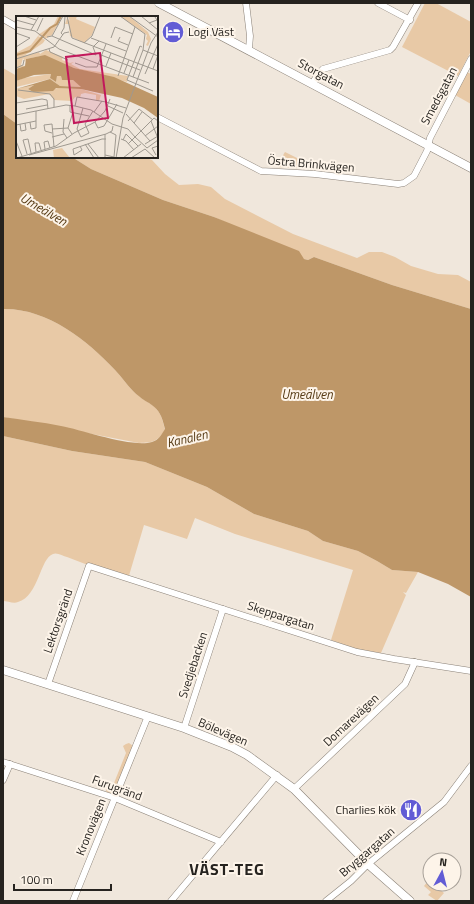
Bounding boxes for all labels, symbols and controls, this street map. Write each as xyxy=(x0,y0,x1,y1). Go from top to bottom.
inset map xyxy=(16,16,158,158)
hotel icon: Logi Väst xyxy=(160,19,186,45)
place label: Logi Väst xyxy=(188,22,235,41)
street label: Storgatan xyxy=(295,53,348,94)
street label: Smedsgatan xyxy=(415,63,462,128)
street label: Östra Brinkvägen xyxy=(267,150,355,177)
water label: Umeälven xyxy=(17,188,72,231)
water label: Umeälven xyxy=(281,384,333,404)
water label: Kanalen xyxy=(165,423,210,452)
street label: Lektorsgränd xyxy=(38,586,77,656)
street label: Skeppargatan xyxy=(245,596,317,635)
street label: Svedjebacken xyxy=(173,629,212,700)
street label: Domarevägen xyxy=(318,689,383,751)
street label: Bölevägen xyxy=(195,712,251,751)
street label: Furugränd xyxy=(89,770,145,805)
street label: Kronovägen xyxy=(70,795,111,858)
restaurant icon: Charlies kök xyxy=(398,797,424,823)
place label: Charlies kök xyxy=(336,800,396,819)
street label: Bryggargatan xyxy=(335,822,399,881)
north arrow xyxy=(422,852,462,892)
text: N xyxy=(438,854,448,870)
district label: VÄST-TEG xyxy=(189,857,265,881)
scale bar xyxy=(14,866,111,892)
text: 100 m xyxy=(20,870,53,889)

